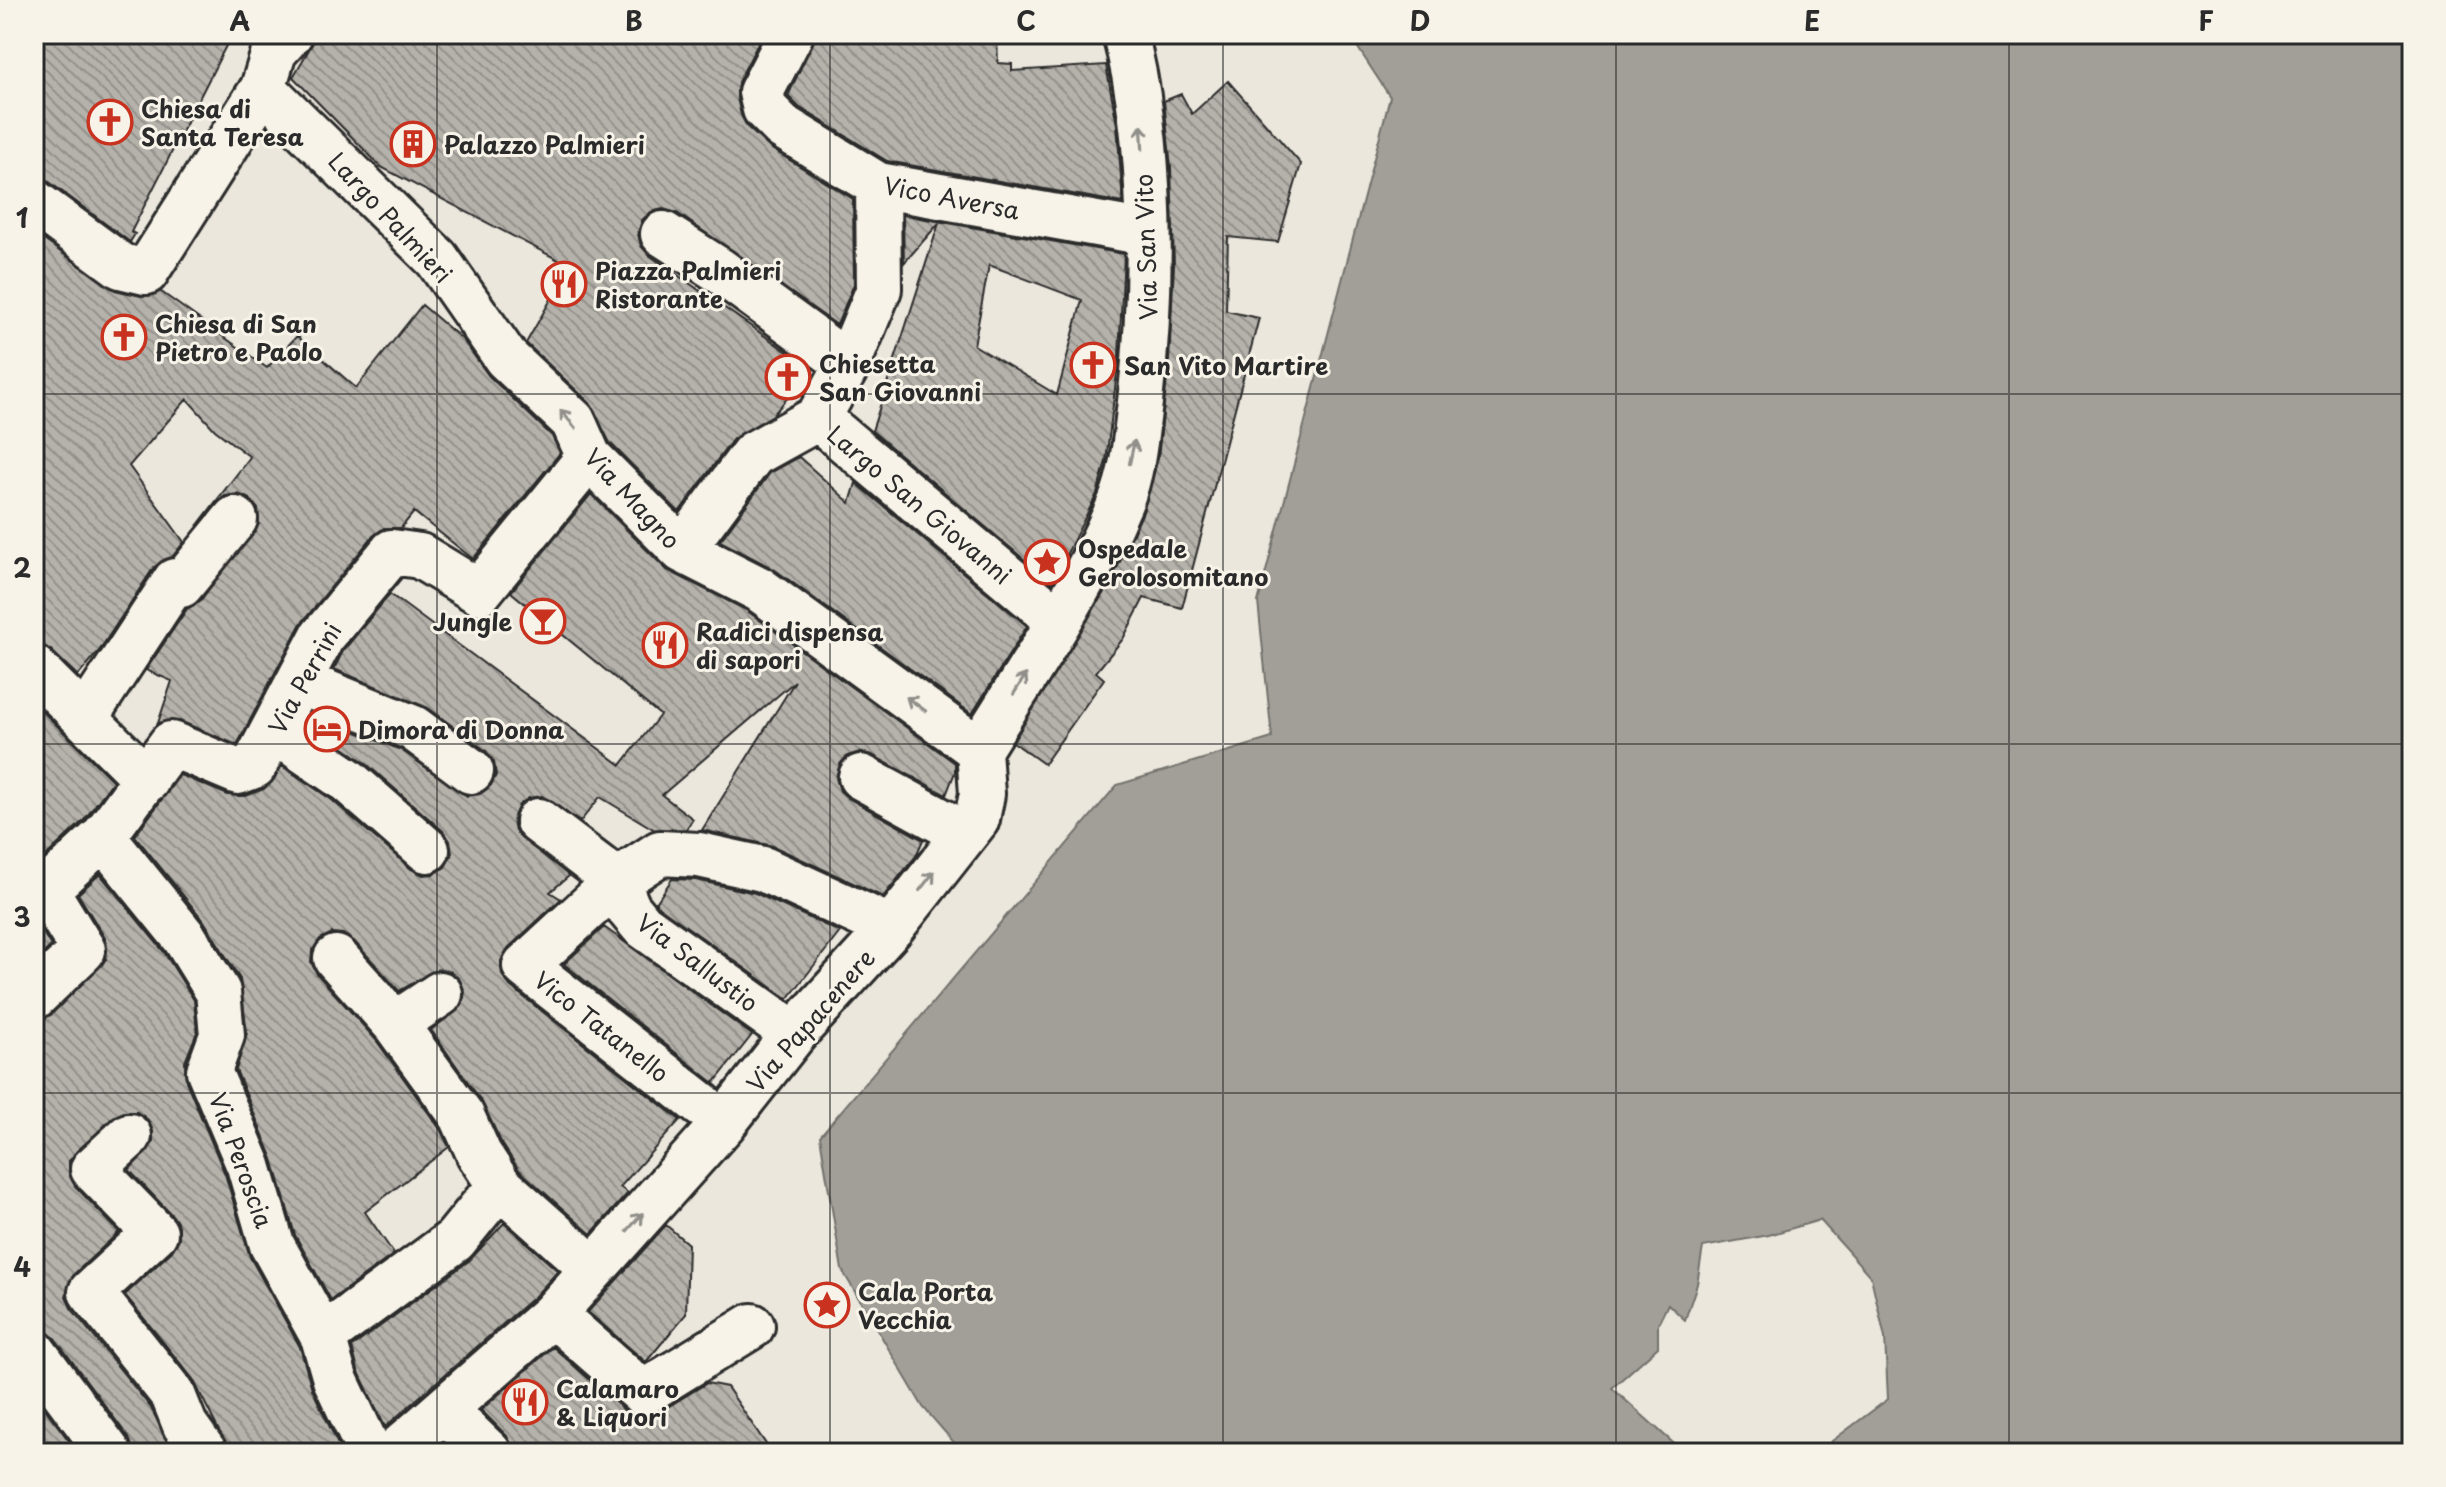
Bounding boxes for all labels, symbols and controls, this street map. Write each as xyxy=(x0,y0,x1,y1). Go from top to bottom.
text: A xyxy=(230,1,250,40)
text: B xyxy=(625,1,643,40)
text: C xyxy=(1016,1,1036,40)
text: D xyxy=(1410,1,1430,40)
text: E xyxy=(1804,1,1820,40)
text: F xyxy=(2198,1,2214,40)
place label: Chiesa di Santa Teresa xyxy=(141,90,304,154)
church icon: Chiesa di Santa Teresa xyxy=(86,98,134,146)
building icon: Palazzo Palmieri xyxy=(389,120,437,168)
one-way arrow xyxy=(1134,124,1149,151)
place label: Palazzo Palmieri xyxy=(444,126,645,162)
street label: Largo Palmieri xyxy=(321,143,461,291)
street label: Vico Aversa xyxy=(881,166,1024,228)
street label: Via San Vito xyxy=(1124,173,1166,321)
text: 1 xyxy=(16,198,28,237)
place label: Piazza Palmieri Ristorante xyxy=(595,252,781,316)
restaurant icon: Piazza Palmieri Ristorante xyxy=(540,260,588,308)
place label: Chiesa di San Pietro e Paolo xyxy=(155,305,322,369)
church icon: Chiesa di San Pietro e Paolo xyxy=(100,313,148,361)
church icon: San Vito Martire xyxy=(1069,341,1117,389)
place label: Chiesetta San Giovanni xyxy=(819,345,981,409)
place label: San Vito Martire xyxy=(1124,347,1328,383)
church icon: Chiesetta San Giovanni xyxy=(764,353,812,401)
one-way arrow xyxy=(560,409,578,430)
street label: Largo San Giovanni xyxy=(820,416,1020,592)
street label: Via Magno xyxy=(577,439,689,557)
one-way arrow xyxy=(1125,440,1140,465)
place label: Ospedale Gerolosomitano xyxy=(1078,530,1268,594)
place icon: Ospedale Gerolosomitano xyxy=(1023,538,1071,586)
text: 2 xyxy=(13,548,31,587)
bar icon: Jungle xyxy=(519,597,567,645)
place label: Jungle xyxy=(433,603,512,639)
place label: Radici dispensa di sapori xyxy=(696,613,883,677)
street label: Via Perrini xyxy=(259,616,349,740)
restaurant icon: Radici dispensa di sapori xyxy=(641,621,689,669)
one-way arrow xyxy=(1012,673,1028,696)
one-way arrow xyxy=(905,696,927,712)
hotel icon: Dimora di Donna xyxy=(303,705,351,753)
place label: Dimora di Donna xyxy=(358,711,565,747)
one-way arrow xyxy=(918,871,936,892)
text: 3 xyxy=(13,897,31,936)
street label: Via Sallustio xyxy=(629,904,767,1020)
street label: Via Papacenere xyxy=(737,940,883,1100)
street label: Vico Tatanello xyxy=(527,962,677,1090)
street label: Via Peroscia xyxy=(201,1087,283,1233)
one-way arrow xyxy=(625,1212,643,1232)
text: 4 xyxy=(13,1247,31,1286)
place label: Cala Porta Vecchia xyxy=(858,1273,993,1337)
place icon: Cala Porta Vecchia xyxy=(803,1281,851,1329)
place label: Calamaro & Liquori xyxy=(556,1370,679,1434)
restaurant icon: Calamaro & Liquori xyxy=(501,1378,549,1426)

